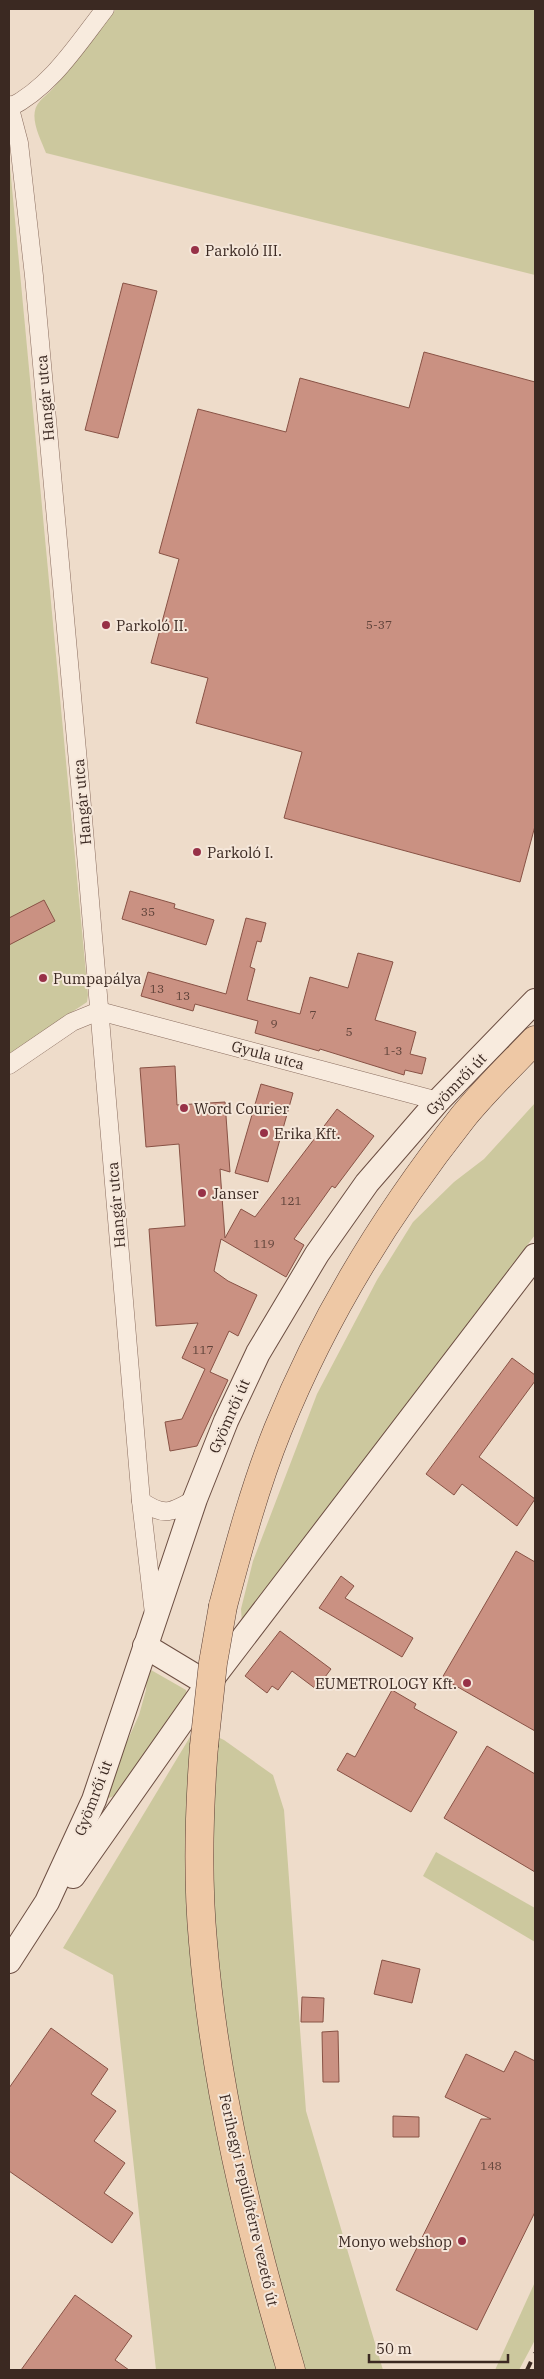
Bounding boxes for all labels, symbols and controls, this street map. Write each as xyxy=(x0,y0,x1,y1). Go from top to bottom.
place label: Parkoló III. xyxy=(205,241,282,260)
marker: Parkoló III. xyxy=(189,244,201,256)
street label: Hangár utca xyxy=(32,354,58,442)
place label: Parkoló II. xyxy=(116,616,188,635)
house number: 5-37 xyxy=(366,617,392,632)
marker: Parkoló II. xyxy=(100,619,112,631)
street label: Hangár utca xyxy=(69,758,95,846)
place label: Parkoló I. xyxy=(207,843,274,862)
marker: Parkoló I. xyxy=(191,846,203,858)
house number: 35 xyxy=(141,904,155,919)
place label: Pumpapálya xyxy=(53,969,142,988)
marker: Pumpapálya xyxy=(37,972,49,984)
house number: 13 xyxy=(150,981,164,996)
house number: 13 xyxy=(176,988,190,1003)
house number: 7 xyxy=(309,1007,317,1022)
house number: 9 xyxy=(270,1016,278,1031)
house number: 5 xyxy=(345,1024,353,1039)
street label: Gyula utca xyxy=(229,1036,307,1074)
house number: 1-3 xyxy=(383,1043,403,1058)
street label: Gyömrői út xyxy=(422,1049,490,1119)
place label: Word Courier xyxy=(194,1099,289,1118)
marker: Word Courier xyxy=(178,1102,190,1114)
place label: Erika Kft. xyxy=(274,1124,340,1143)
marker: Erika Kft. xyxy=(258,1127,270,1139)
street label: Hangár utca xyxy=(103,1161,129,1249)
place label: Janser xyxy=(212,1184,259,1203)
marker: Janser xyxy=(196,1187,208,1199)
house number: 121 xyxy=(280,1193,302,1208)
house number: 119 xyxy=(253,1236,275,1251)
house number: 117 xyxy=(192,1342,214,1357)
street label: Gyömrői út xyxy=(204,1376,254,1456)
place label: EUMETROLOGY Kft. xyxy=(315,1674,457,1693)
marker: EUMETROLOGY Kft. xyxy=(461,1677,473,1689)
street label: Gyömrői út xyxy=(70,1758,116,1838)
street label: Ferihegyi repülőtérre vezető út xyxy=(215,2092,283,2308)
house number: 148 xyxy=(480,2158,502,2173)
place label: Monyo webshop xyxy=(338,2232,452,2251)
marker: Monyo webshop xyxy=(456,2235,468,2247)
scale bar xyxy=(369,2332,508,2364)
text: 50 m xyxy=(376,2339,412,2358)

